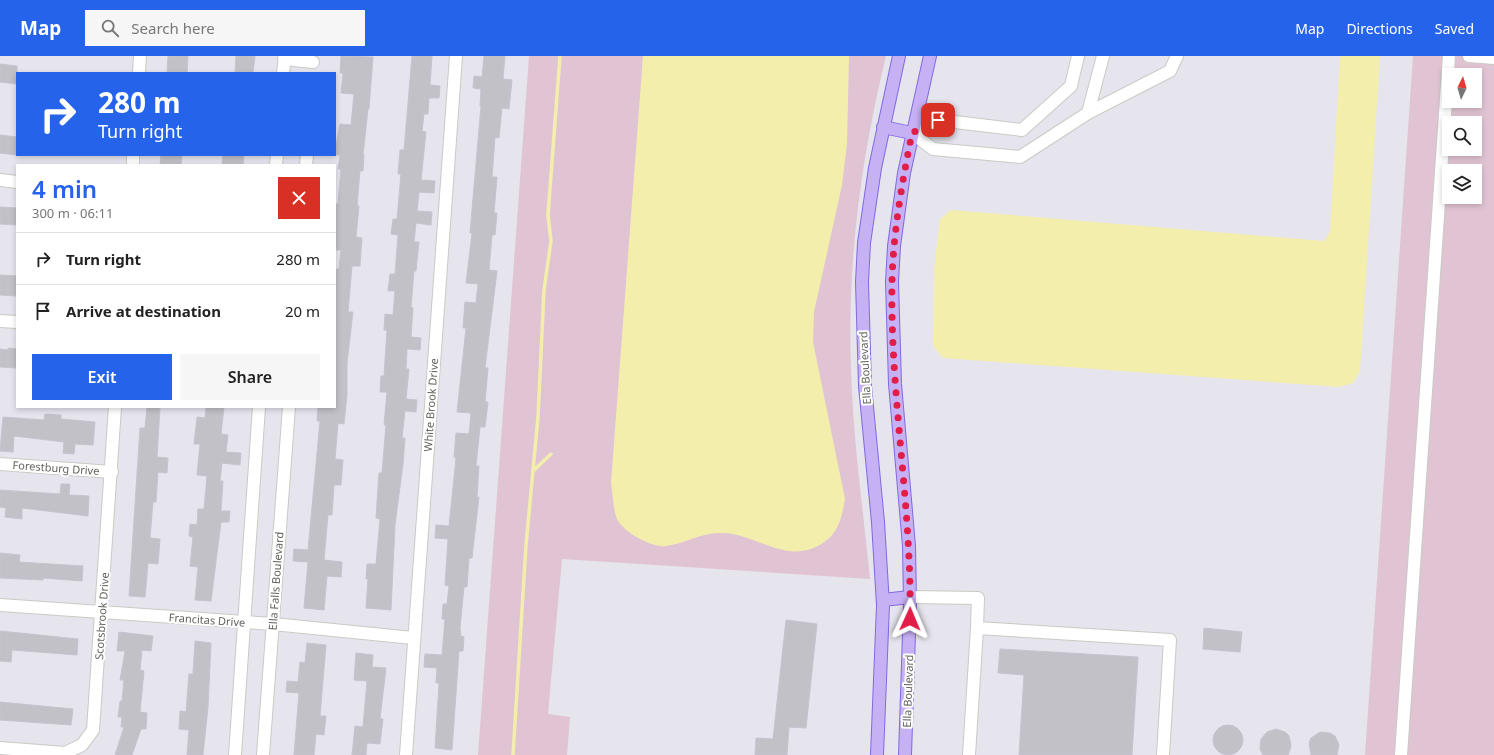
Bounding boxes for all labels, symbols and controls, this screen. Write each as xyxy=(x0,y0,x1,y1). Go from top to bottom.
search box xyxy=(85,10,365,46)
text: Map xyxy=(20,15,61,41)
icon: search xyxy=(99,17,121,39)
text: Search here xyxy=(131,18,215,38)
text: Map xyxy=(1295,19,1324,38)
text: Directions xyxy=(1346,19,1413,38)
text: Saved xyxy=(1435,19,1474,38)
north arrow xyxy=(1442,68,1482,108)
map controls xyxy=(1442,68,1482,204)
text: 280 m xyxy=(98,83,181,121)
icon: right xyxy=(32,88,84,140)
pin xyxy=(921,103,955,137)
icon: arrive xyxy=(927,109,949,131)
button: search xyxy=(1442,116,1482,156)
text: Turn right xyxy=(98,119,182,143)
button: layers xyxy=(1442,164,1482,204)
text: 4 min xyxy=(32,172,97,205)
button: close xyxy=(278,177,320,219)
text: 300 m · 06:11 xyxy=(32,204,113,222)
icon: right xyxy=(32,248,54,270)
text: Turn right xyxy=(66,249,141,269)
text: 280 m xyxy=(276,249,320,269)
icon: arrive xyxy=(32,300,54,322)
text: Arrive at destination xyxy=(66,301,221,321)
text: 20 m xyxy=(285,301,320,321)
street label: Ella Boulevard xyxy=(855,331,874,405)
button: Exit xyxy=(32,354,172,400)
button: Share xyxy=(180,354,320,400)
street label: White Brook Drive xyxy=(420,358,441,452)
street label: Forestburg Drive xyxy=(12,457,100,478)
street label: Ella Falls Boulevard xyxy=(265,531,286,631)
street label: Scotsbrook Drive xyxy=(91,572,112,660)
position arrow xyxy=(889,598,931,640)
street label: Francitas Drive xyxy=(168,609,246,630)
street label: Ella Boulevard xyxy=(899,654,916,728)

